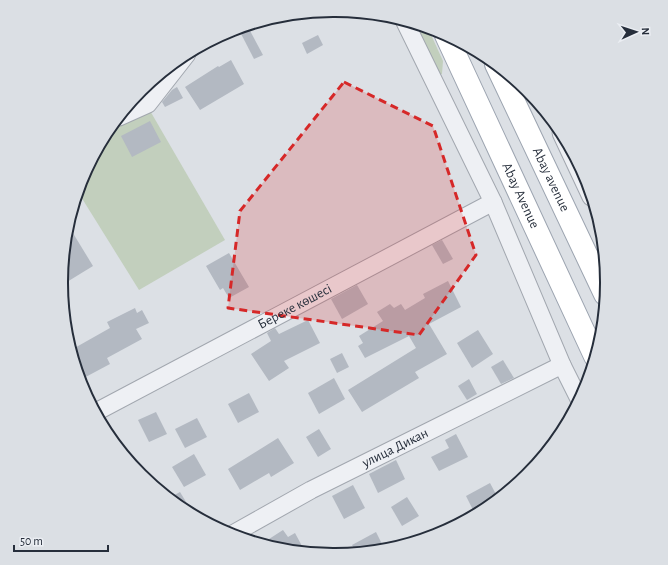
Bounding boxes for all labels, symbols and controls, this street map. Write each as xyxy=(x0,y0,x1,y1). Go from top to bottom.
north arrow xyxy=(616,12,656,52)
text: N xyxy=(640,27,651,36)
street label: Abay avenue xyxy=(530,145,572,214)
street label: Abay Avenue xyxy=(499,161,542,231)
street label: Береке көшесі xyxy=(256,282,334,332)
street label: улица Дикан xyxy=(359,426,431,471)
scale bar xyxy=(14,527,108,553)
text: 50 m xyxy=(20,535,43,547)

